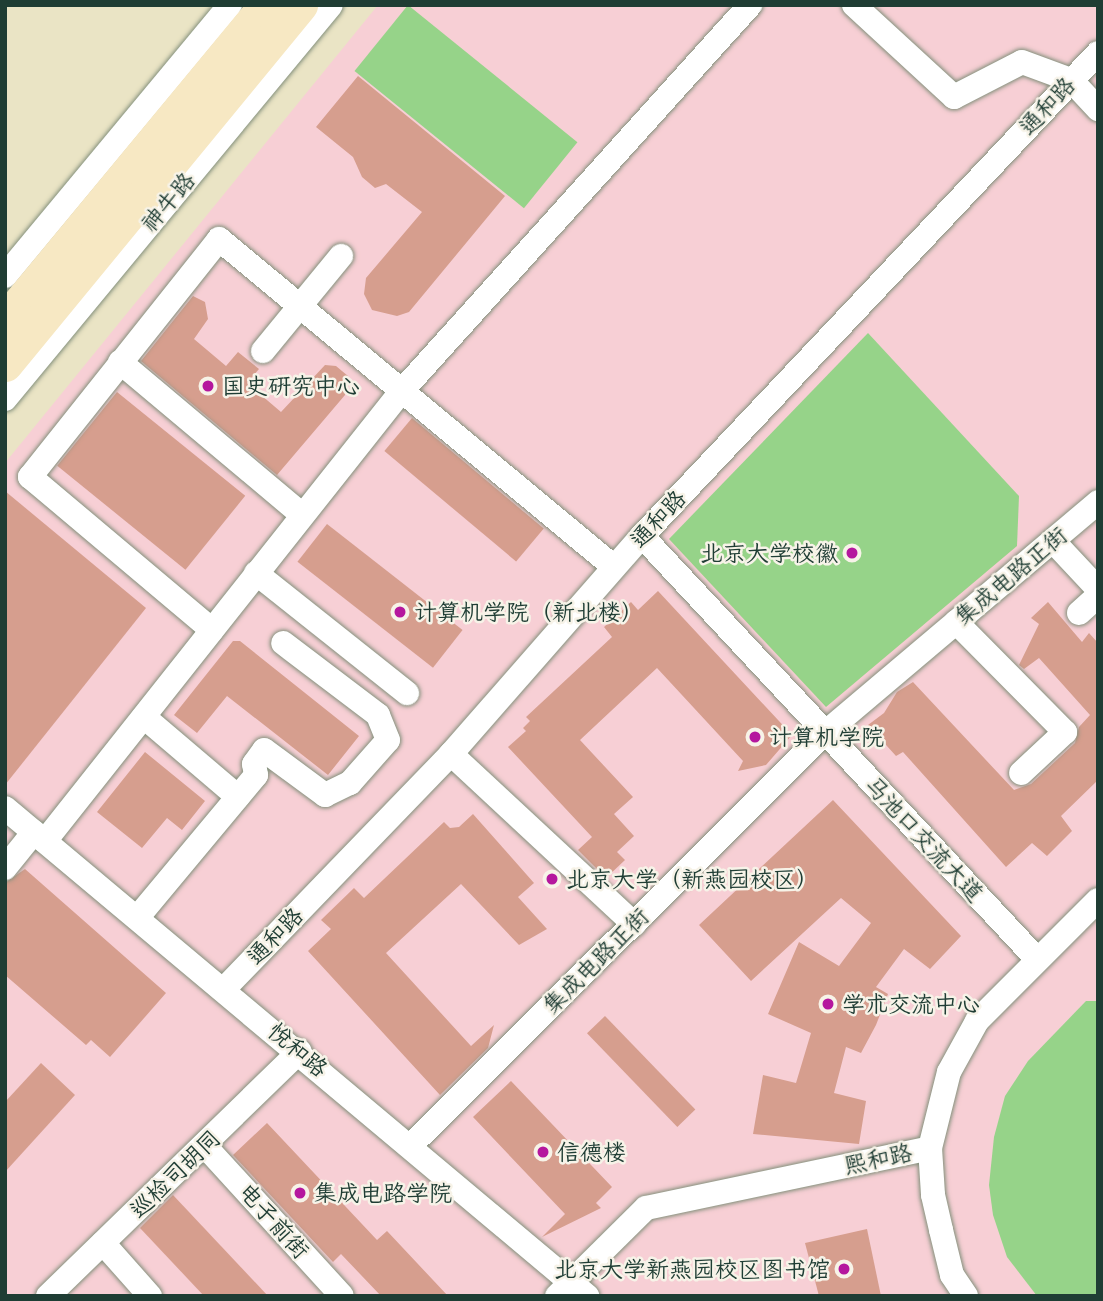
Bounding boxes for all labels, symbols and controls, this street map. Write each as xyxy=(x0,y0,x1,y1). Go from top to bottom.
street label: 通和路 xyxy=(1013,71,1081,141)
street label: 神牛路 xyxy=(135,167,201,237)
place label: 国史研究中心 xyxy=(222,372,360,400)
marker: 国史研究中心 xyxy=(200,378,216,394)
street label: 通和路 xyxy=(624,484,692,554)
street label: 集成电路正街 xyxy=(949,521,1073,631)
place label: 北京大学校徽 xyxy=(700,539,838,567)
marker: 北京大学校徽 xyxy=(844,545,860,561)
place label: 计算机学院（新北楼） xyxy=(414,598,644,626)
marker: 计算机学院（新北楼） xyxy=(392,604,408,620)
place label: 计算机学院 xyxy=(769,723,884,751)
marker: 计算机学院 xyxy=(747,729,763,745)
street label: 马池口交流大道 xyxy=(859,771,989,907)
place label: 北京大学（新燕园校区） xyxy=(566,865,819,893)
marker: 北京大学（新燕园校区） xyxy=(544,871,560,887)
street label: 通和路 xyxy=(241,902,309,970)
street label: 集成电路正街 xyxy=(537,902,655,1020)
place label: 学术交流中心 xyxy=(842,990,980,1018)
marker: 学术交流中心 xyxy=(820,996,836,1012)
street label: 悦和路 xyxy=(263,1017,333,1083)
street label: 巡检司胡同 xyxy=(124,1124,226,1224)
place label: 信德楼 xyxy=(557,1138,626,1166)
street label: 熙和路 xyxy=(841,1138,915,1180)
marker: 信德楼 xyxy=(535,1144,551,1160)
street label: 电子前街 xyxy=(233,1178,315,1264)
place label: 集成电路学院 xyxy=(314,1179,452,1207)
marker: 集成电路学院 xyxy=(292,1185,308,1201)
place label: 北京大学新燕园校区图书馆 xyxy=(554,1255,830,1283)
marker: 北京大学新燕园校区图书馆 xyxy=(836,1261,852,1277)

